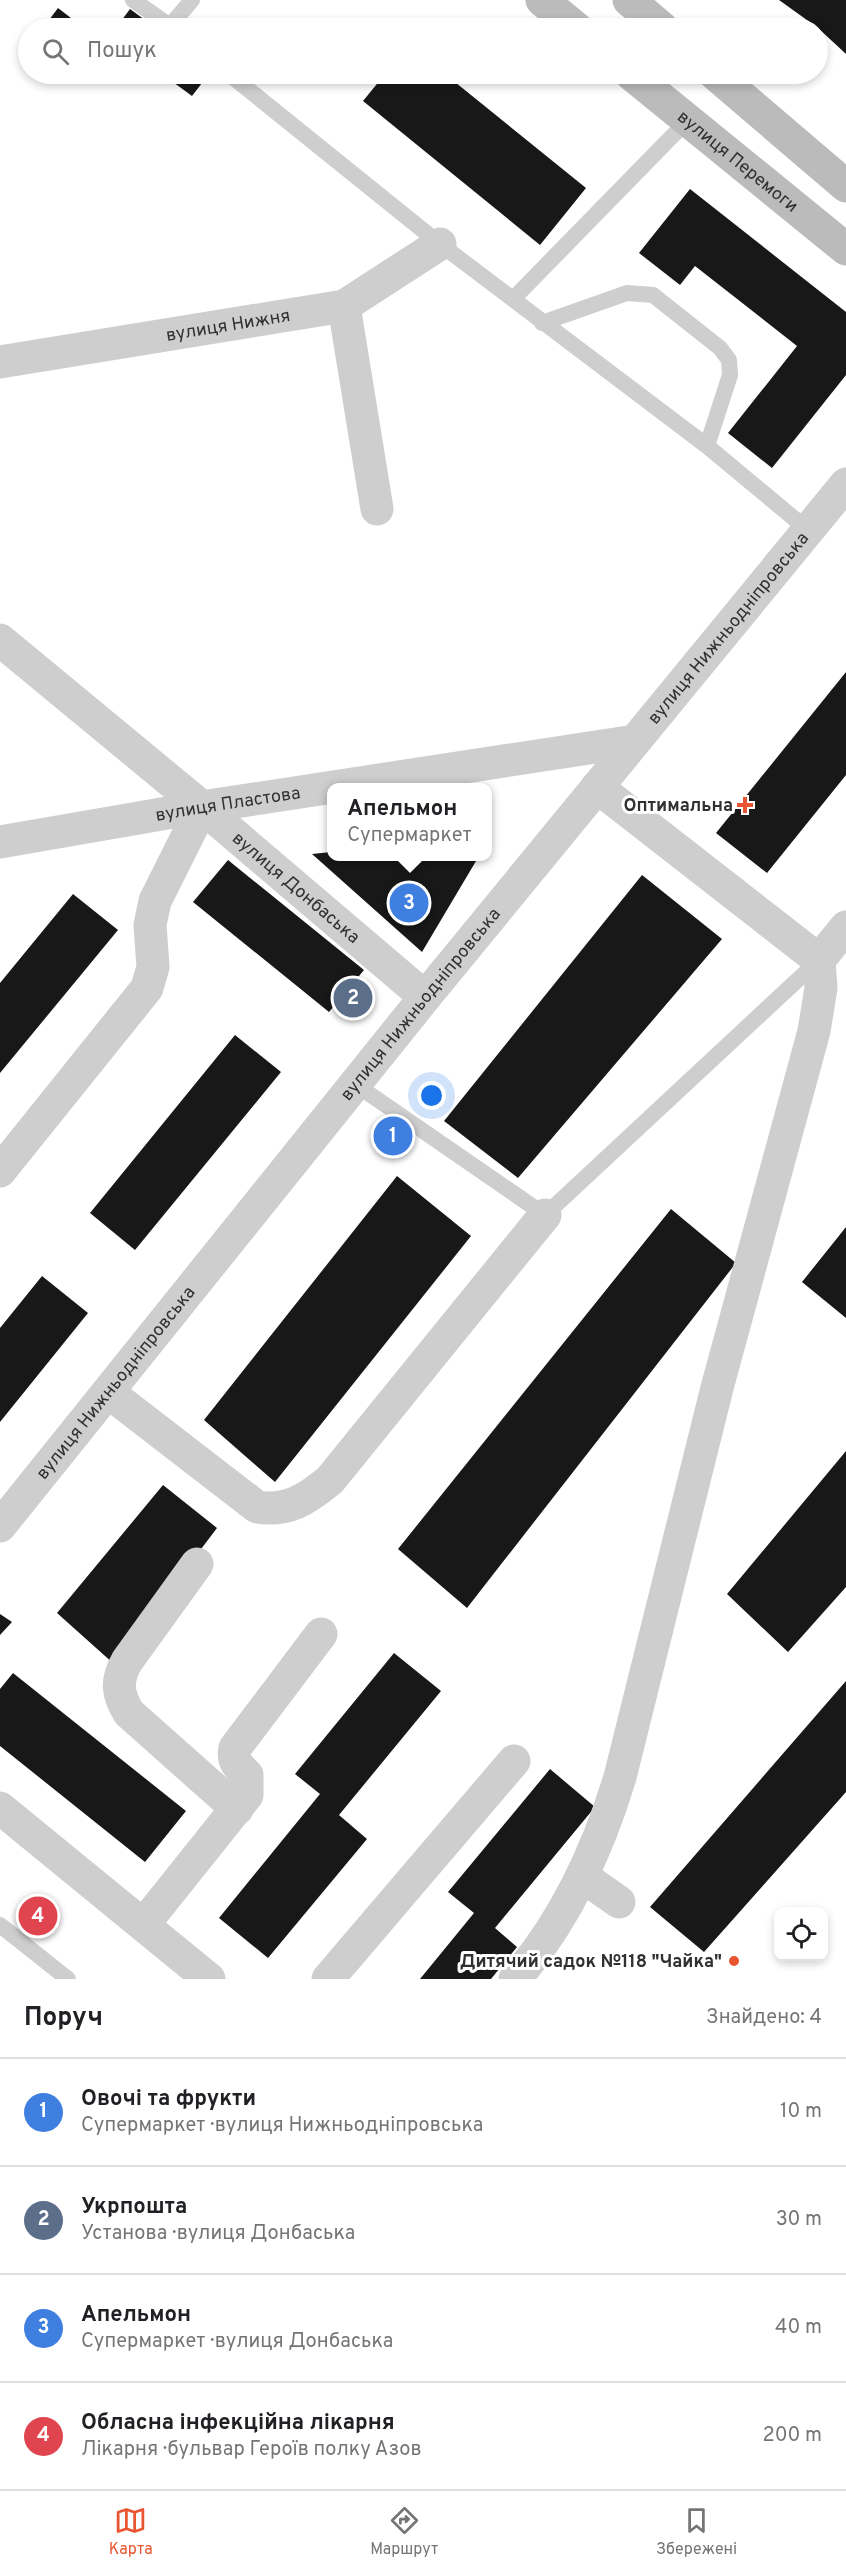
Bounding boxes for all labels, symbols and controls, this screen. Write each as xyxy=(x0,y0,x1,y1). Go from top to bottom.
search box xyxy=(18,18,828,84)
icon: search xyxy=(39,35,72,68)
text: Пошук xyxy=(87,38,157,65)
street label: вулиця Перемоги xyxy=(672,106,802,218)
street label: вулиця Нижня xyxy=(164,305,292,348)
street label: вулиця Нижньодніпровська xyxy=(643,528,815,730)
street label: вулиця Пластова xyxy=(154,782,302,828)
popup xyxy=(327,783,492,861)
place label: Оптимальна xyxy=(623,795,733,818)
text: Апельмон xyxy=(347,796,457,823)
marker: Оптимальна xyxy=(738,798,752,812)
text: Супермаркет xyxy=(347,823,472,849)
street label: вулиця Донбаська xyxy=(227,828,364,949)
pin: 3 xyxy=(390,880,428,926)
street label: вулиця Нижньодніпровська xyxy=(336,904,506,1106)
pin: 2 xyxy=(334,976,372,1020)
your location xyxy=(417,1081,446,1110)
pin: 1 xyxy=(374,1114,412,1158)
street label: вулиця Нижньодніпровська xyxy=(32,1282,201,1485)
pin: 4 xyxy=(18,1894,57,1938)
map controls xyxy=(774,1907,828,1961)
button: locate xyxy=(774,1907,828,1961)
place label: Дитячий садок №118 "Чайка" xyxy=(460,1951,722,1974)
marker: Дитячий садок №118 "Чайка" xyxy=(727,1954,741,1968)
text: Поруч xyxy=(24,2002,103,2035)
text: Знайдено: 4 xyxy=(706,2005,822,2031)
text: Овочі та фрукти xyxy=(81,2086,256,2113)
text: 1 xyxy=(40,2099,48,2125)
text: 10 m xyxy=(780,2099,822,2125)
text: Супермаркет · вулиця Нижньодніпровська xyxy=(81,2113,483,2139)
text: Укрпошта xyxy=(81,2194,187,2221)
text: 2 xyxy=(37,2207,50,2233)
text: 30 m xyxy=(776,2207,822,2233)
text: Установа · вулиця Донбаська xyxy=(81,2221,355,2247)
text: Апельмон xyxy=(81,2302,191,2329)
text: 3 xyxy=(38,2315,50,2341)
text: 40 m xyxy=(775,2315,822,2341)
text: Супермаркет · вулиця Донбаська xyxy=(81,2329,393,2355)
text: Обласна інфекційна лікарня xyxy=(81,2410,395,2437)
text: 4 xyxy=(37,2423,50,2449)
text: 200 m xyxy=(763,2423,822,2449)
text: Лікарня · бульвар Героїв полку Азов xyxy=(81,2437,422,2463)
tab: Карта xyxy=(109,2504,153,2560)
tab: Маршрут xyxy=(370,2504,438,2560)
tab: Збережені xyxy=(656,2504,737,2560)

